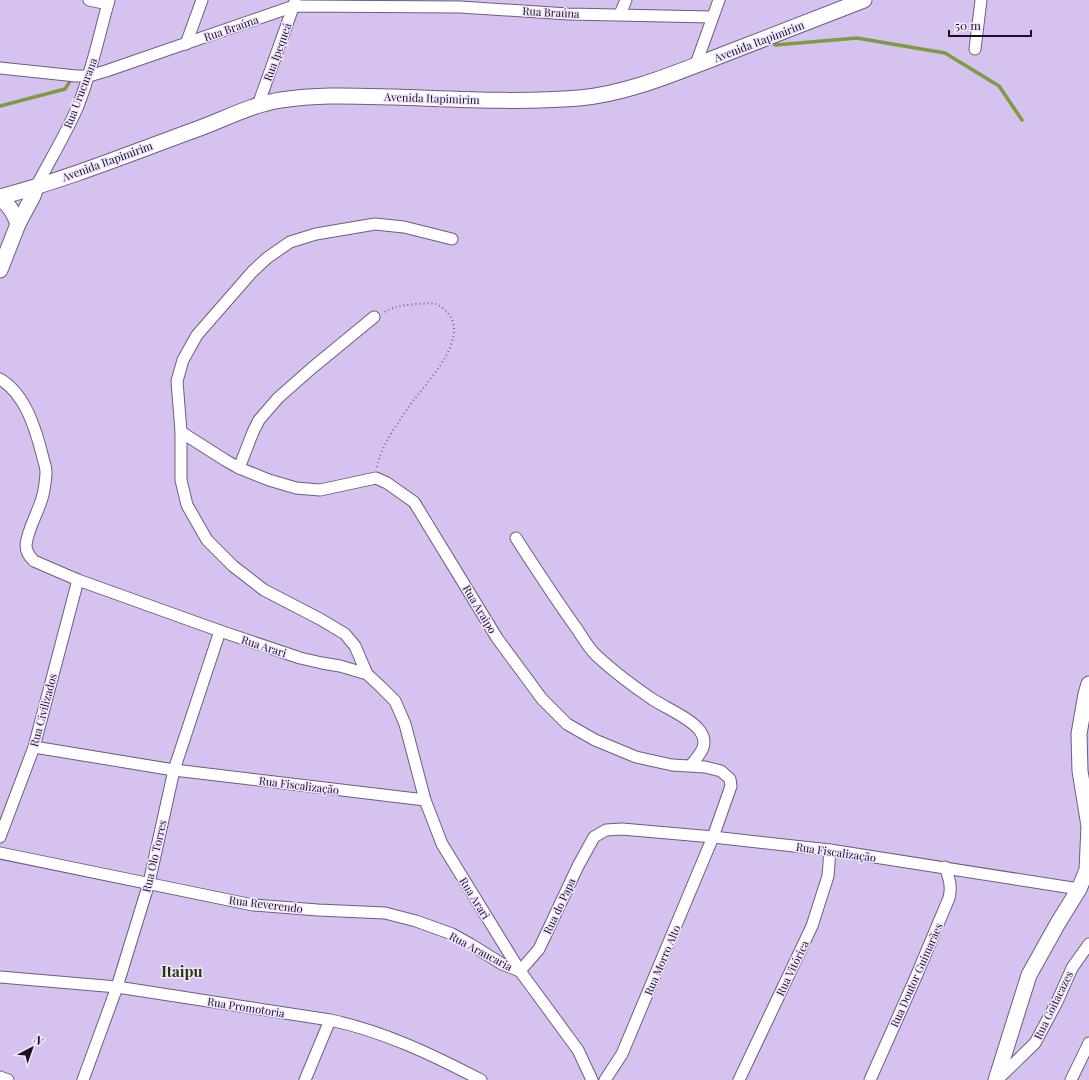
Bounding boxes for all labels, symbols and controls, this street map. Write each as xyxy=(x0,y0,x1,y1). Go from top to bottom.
street label: Rua Braúna xyxy=(522,3,580,21)
street label: Rua Braúna xyxy=(202,11,261,44)
scale bar xyxy=(949,12,1031,38)
street label: Avenida Itapimirim xyxy=(711,17,807,65)
text: 50 m xyxy=(955,17,981,33)
street label: Rua Ipequeá xyxy=(260,20,295,83)
street label: Rua Urucurana xyxy=(60,55,101,130)
street label: Avenida Itapimirim xyxy=(383,89,480,107)
street label: Avenida Itapimirim xyxy=(59,138,155,185)
street label: Rua Araipo xyxy=(460,582,500,636)
street label: Rua Arari xyxy=(239,632,289,660)
street label: Rua Civilizados xyxy=(26,672,60,748)
street label: Rua Fiscalização xyxy=(258,773,340,797)
street label: Rua Olo Torres xyxy=(138,818,170,894)
street label: Rua Fiscalização xyxy=(795,839,877,865)
street label: Rua Arari xyxy=(456,874,494,922)
street label: Rua do Papa xyxy=(539,875,579,937)
street label: Rua Reverendo xyxy=(228,892,304,916)
street label: Rua Doutor Guimarães xyxy=(886,920,946,1030)
street label: Rua Morro Alto xyxy=(640,923,684,997)
street label: Rua Araucaria xyxy=(447,928,516,974)
street label: Rua Vitórica xyxy=(772,937,812,998)
district label: Itaipu xyxy=(161,961,203,981)
street label: Rua Goitacazes xyxy=(1030,968,1076,1042)
street label: Rua Promotoria xyxy=(206,993,286,1021)
north arrow xyxy=(12,1028,52,1068)
text: N xyxy=(31,1032,47,1048)

